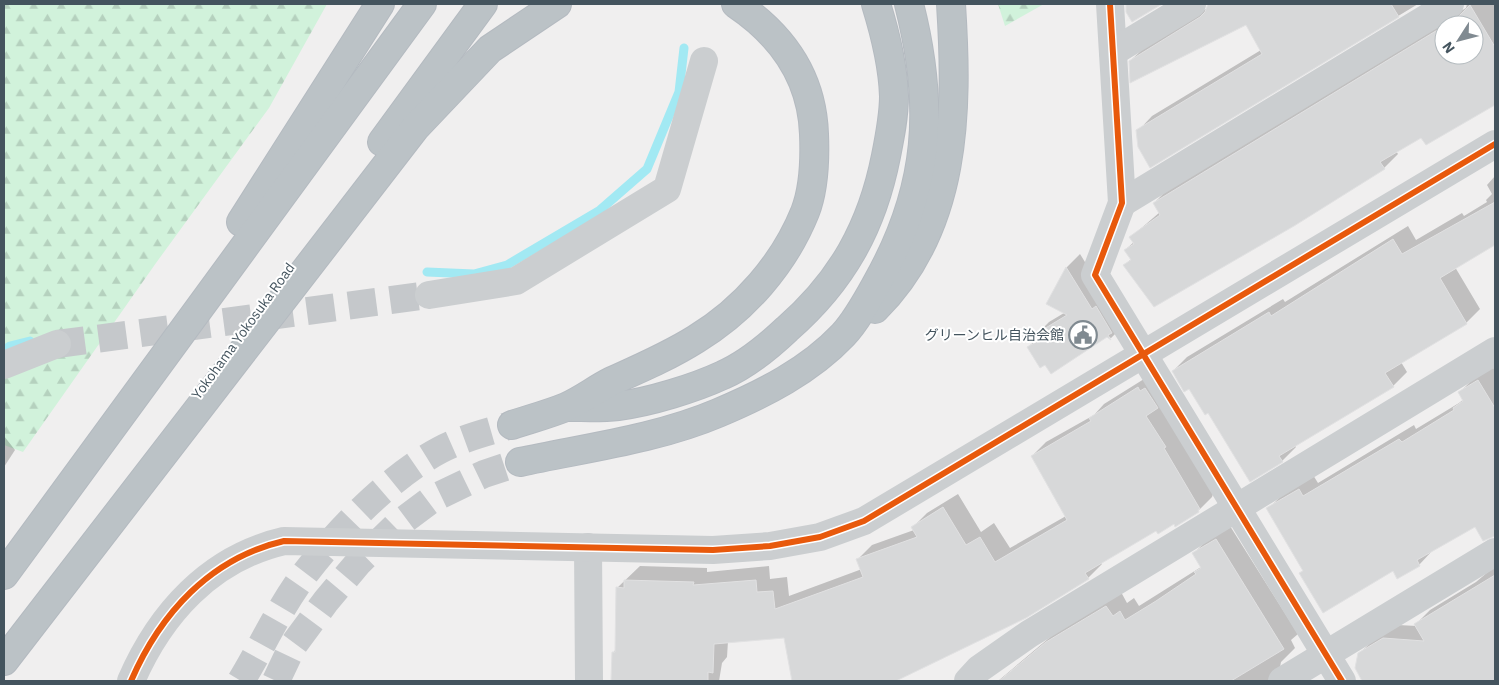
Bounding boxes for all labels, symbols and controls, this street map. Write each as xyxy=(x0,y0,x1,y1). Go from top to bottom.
north arrow xyxy=(1434,15,1484,65)
text: N xyxy=(1438,38,1459,57)
street label: Yokohama Yokosuka Road xyxy=(187,259,299,403)
public building icon: グリーンヒル自治会館 xyxy=(1068,320,1098,350)
place label: グリーンヒル自治会館 xyxy=(925,326,1064,344)

